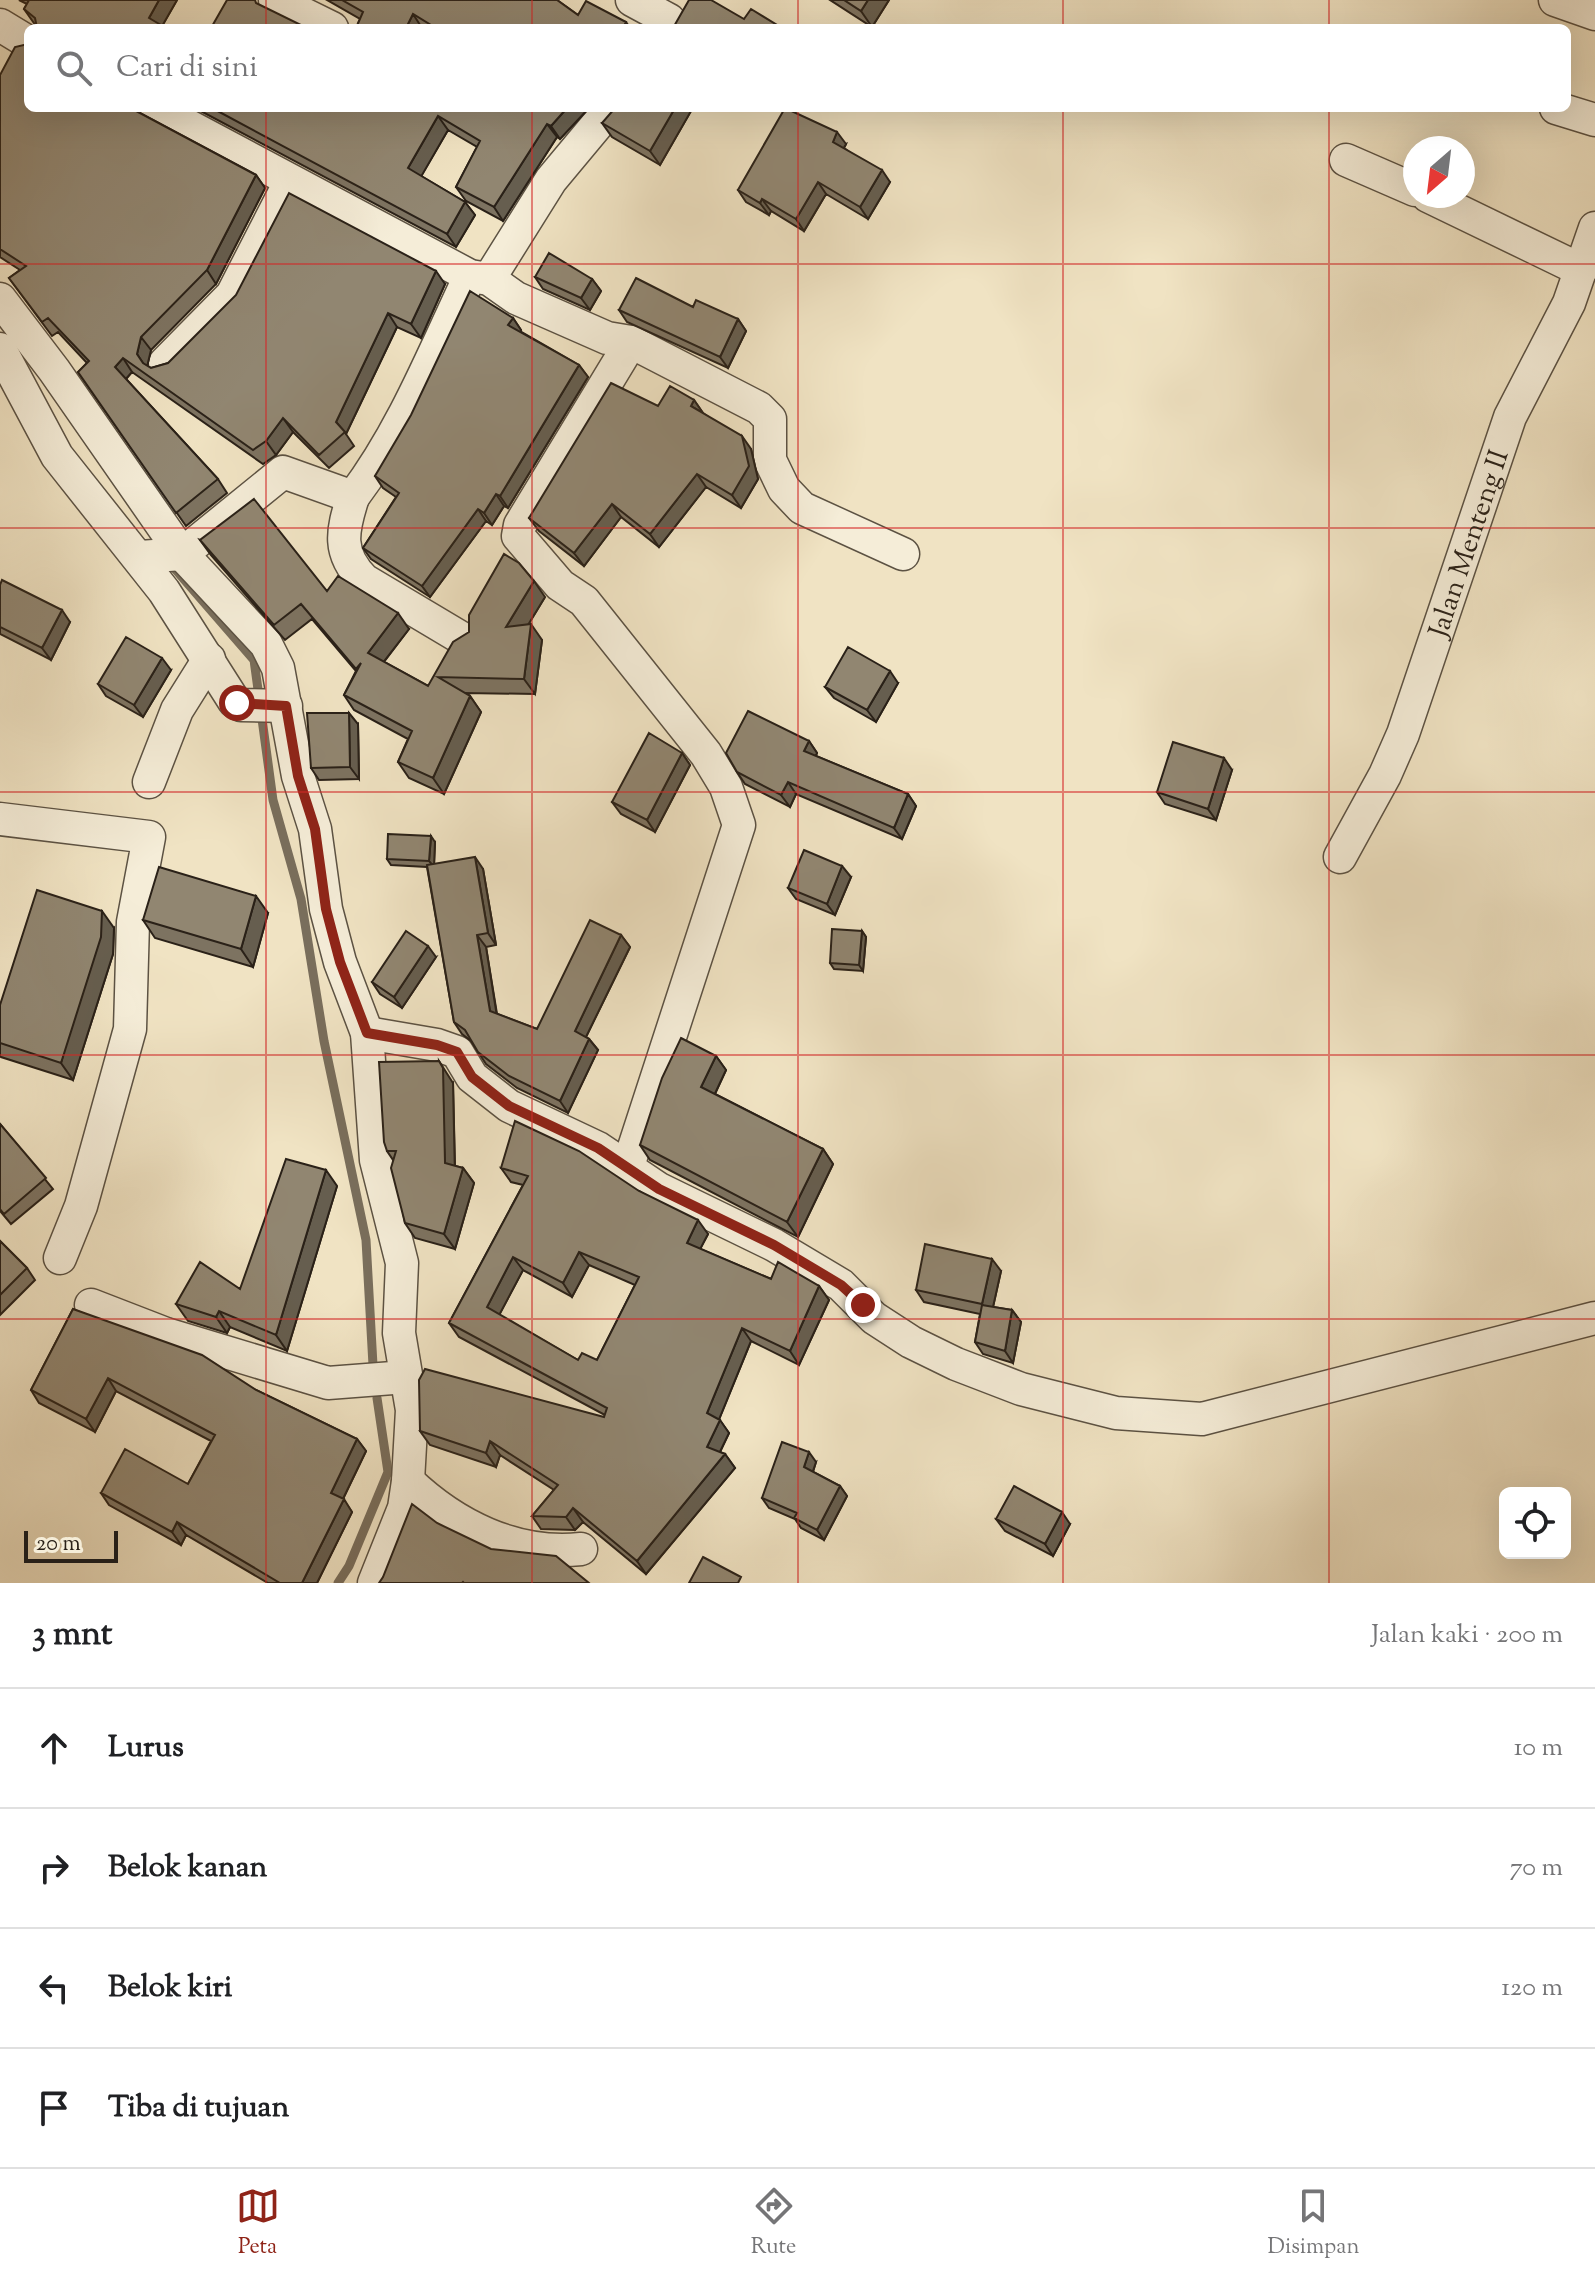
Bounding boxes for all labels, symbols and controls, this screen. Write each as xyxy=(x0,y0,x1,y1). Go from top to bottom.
search box xyxy=(24,24,1571,112)
icon: search xyxy=(52,46,96,90)
text: Cari di sini xyxy=(116,47,258,90)
north arrow xyxy=(1403,136,1475,208)
street label: Jalan Menteng II xyxy=(1419,445,1521,645)
route start xyxy=(219,685,255,721)
route end xyxy=(845,1287,881,1323)
map controls xyxy=(1499,1487,1571,1559)
button: locate xyxy=(1499,1487,1571,1559)
scale bar xyxy=(24,1527,118,1563)
text: 20 m xyxy=(36,1529,81,1561)
text: 3 mnt xyxy=(32,1611,112,1660)
text: Jalan kaki · 200 m xyxy=(1371,1617,1563,1654)
icon: ahead xyxy=(32,1726,76,1770)
text: Lurus xyxy=(108,1727,184,1770)
text: 10 m xyxy=(1514,1730,1563,1767)
icon: right xyxy=(32,1846,76,1890)
text: Belok kanan xyxy=(108,1847,267,1890)
text: 70 m xyxy=(1510,1850,1563,1887)
icon: left xyxy=(32,1966,76,2010)
text: Belok kiri xyxy=(108,1967,232,2010)
text: 120 m xyxy=(1501,1970,1563,2007)
icon: arrive xyxy=(32,2086,76,2130)
text: Tiba di tujuan xyxy=(108,2087,289,2130)
tab: Peta xyxy=(236,2184,280,2264)
tab: Rute xyxy=(751,2184,796,2264)
tab: Disimpan xyxy=(1268,2184,1359,2264)

